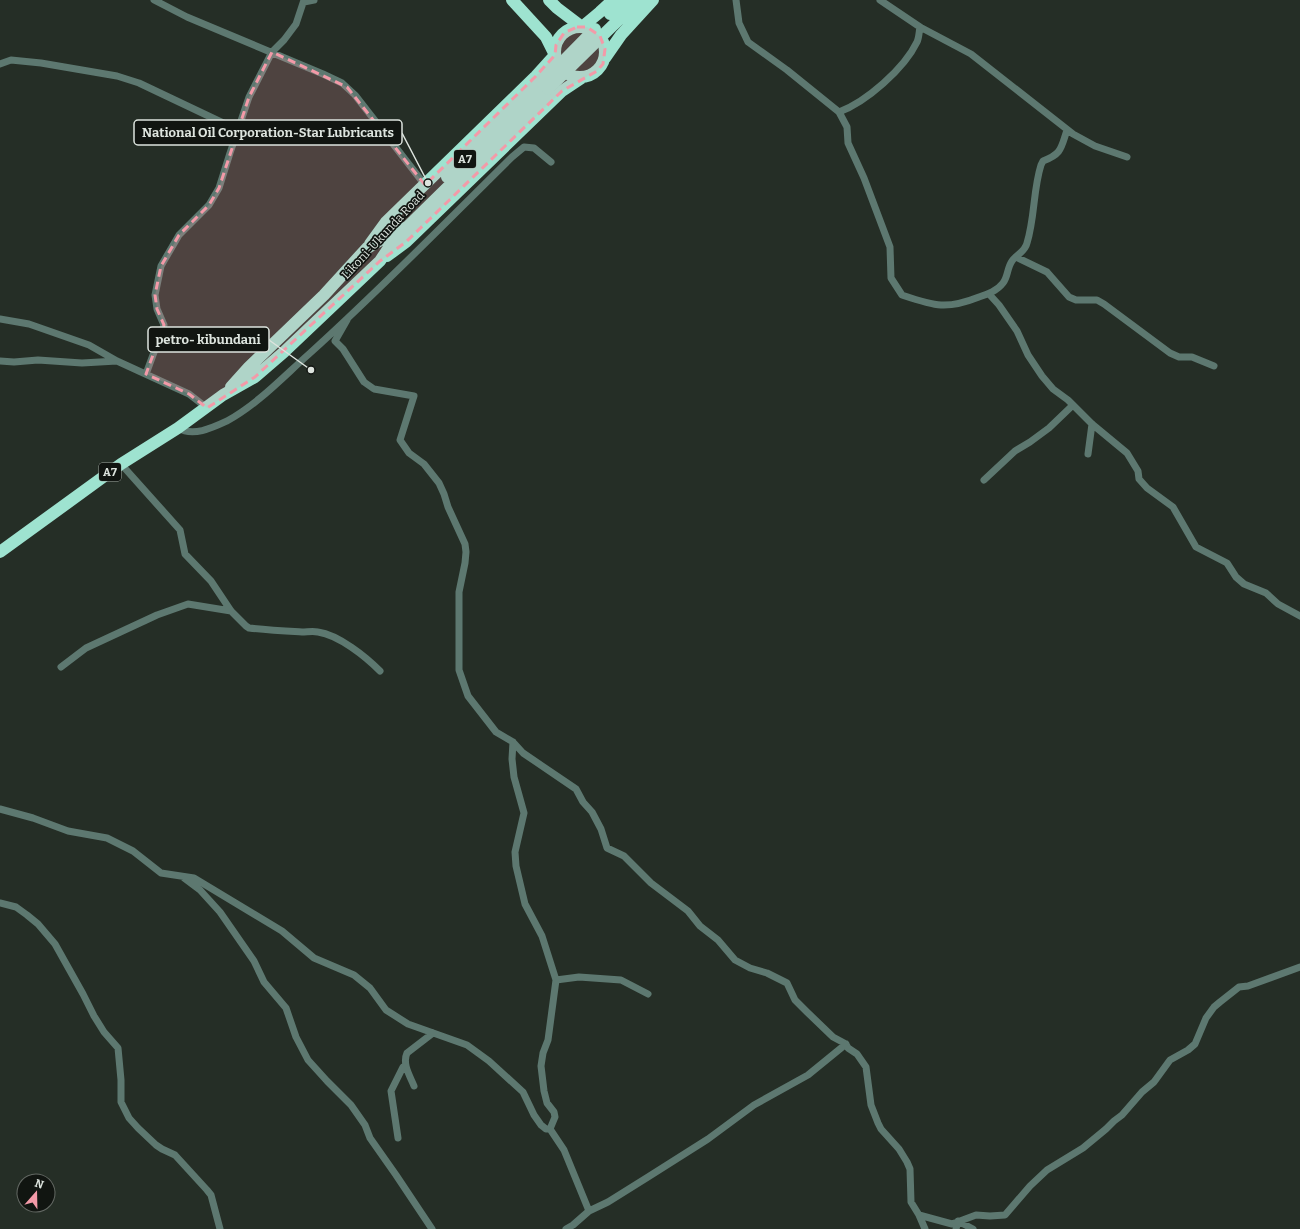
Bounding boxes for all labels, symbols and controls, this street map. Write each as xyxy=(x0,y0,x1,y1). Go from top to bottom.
callout: National Oil Corporation-Star Lubricants xyxy=(134,120,402,145)
text: National Oil Corporation-Star Lubricants xyxy=(142,125,394,140)
road number: A7 xyxy=(454,150,476,168)
street label: Likoni-Ukunda Road xyxy=(339,188,427,282)
callout: petro- kibundani xyxy=(148,327,269,352)
text: petro- kibundani xyxy=(155,332,261,347)
road number: A7 xyxy=(99,463,121,481)
north arrow xyxy=(16,1173,56,1213)
text: N xyxy=(33,1177,46,1192)

